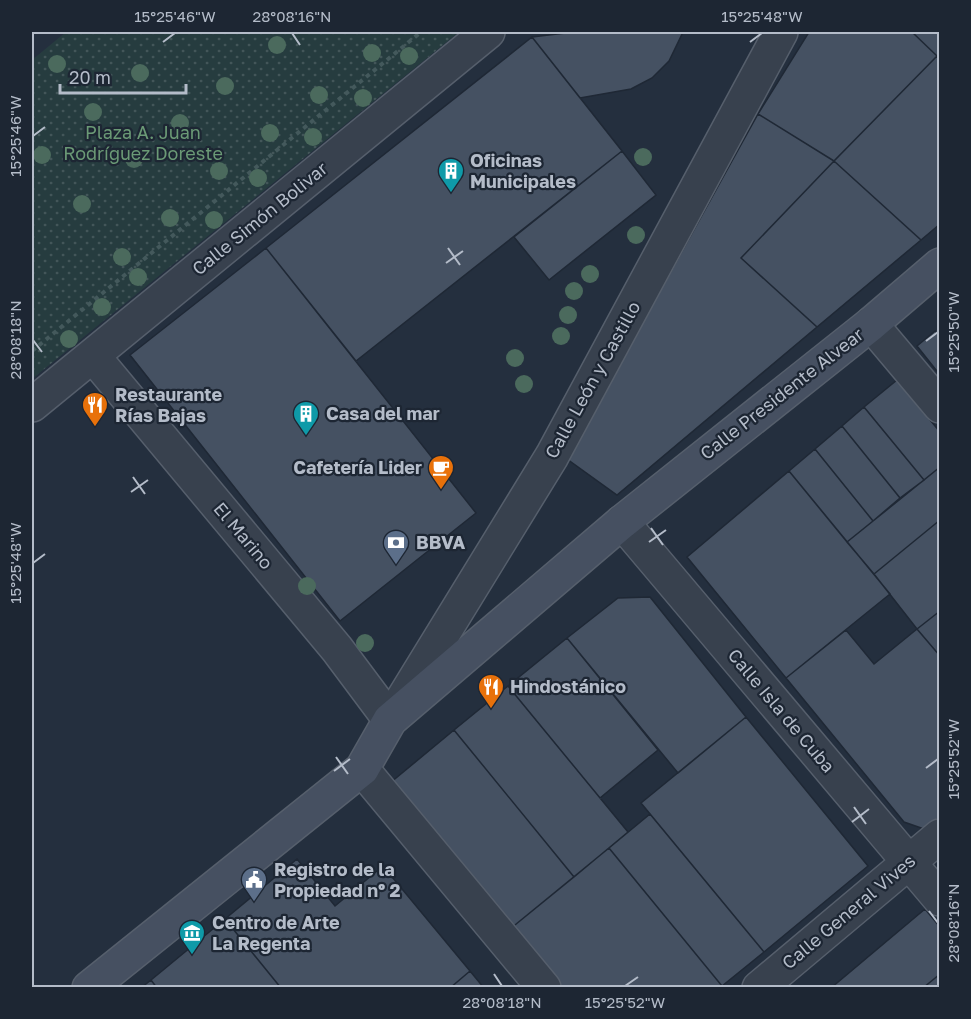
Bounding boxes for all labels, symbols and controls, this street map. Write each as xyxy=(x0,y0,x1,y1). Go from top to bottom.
text: 15°25'46"W xyxy=(134,7,216,25)
text: 28°08'16"N xyxy=(252,7,332,25)
text: 15°25'48"W xyxy=(721,7,803,25)
scale bar xyxy=(60,57,186,95)
text: 20 m xyxy=(69,66,111,88)
text: 15°25'46"W xyxy=(6,95,24,177)
park label: Plaza A. Juan Rodríguez Doreste xyxy=(63,121,223,164)
place label: Oficinas Municipales xyxy=(470,149,576,192)
building icon: Oficinas Municipales xyxy=(436,156,466,194)
street label: Calle Simón Bolivar xyxy=(187,157,331,279)
text: 15°25'50"W xyxy=(944,291,962,373)
street label: Calle León y Castillo xyxy=(540,297,644,462)
text: 28°08'18"N xyxy=(6,300,24,380)
street label: Calle Presidente Alvear xyxy=(695,323,867,464)
place label: Restaurante Rías Bajas xyxy=(115,383,222,426)
restaurant icon: Restaurante Rías Bajas xyxy=(80,390,110,428)
building icon: Casa del mar xyxy=(291,399,321,437)
place label: Casa del mar xyxy=(326,402,440,424)
cafe icon: Cafetería Lider xyxy=(426,453,456,491)
place label: Cafetería Lider xyxy=(293,456,422,478)
street label: El Marino xyxy=(209,497,278,573)
text: 15°25'48"W xyxy=(6,522,24,604)
bank icon: BBVA xyxy=(381,528,411,566)
place label: BBVA xyxy=(416,531,465,553)
street label: Calle Isla de Cuba xyxy=(724,644,840,777)
restaurant icon: Hindostánico xyxy=(476,672,506,710)
place label: Hindostánico xyxy=(510,675,626,697)
text: 15°25'52"W xyxy=(944,719,962,799)
street label: Calle General Vives xyxy=(777,849,919,973)
place label: Registro de la Propiedad nº 2 xyxy=(274,858,401,901)
public building icon: Registro de la Propiedad nº 2 xyxy=(239,865,269,903)
text: 28°08'16"N xyxy=(944,883,962,963)
place label: Centro de Arte La Regenta xyxy=(212,911,340,954)
museum icon: Centro de Arte La Regenta xyxy=(177,918,207,956)
text: 28°08'18"N xyxy=(462,993,542,1011)
text: 15°25'52"W xyxy=(585,993,665,1011)

